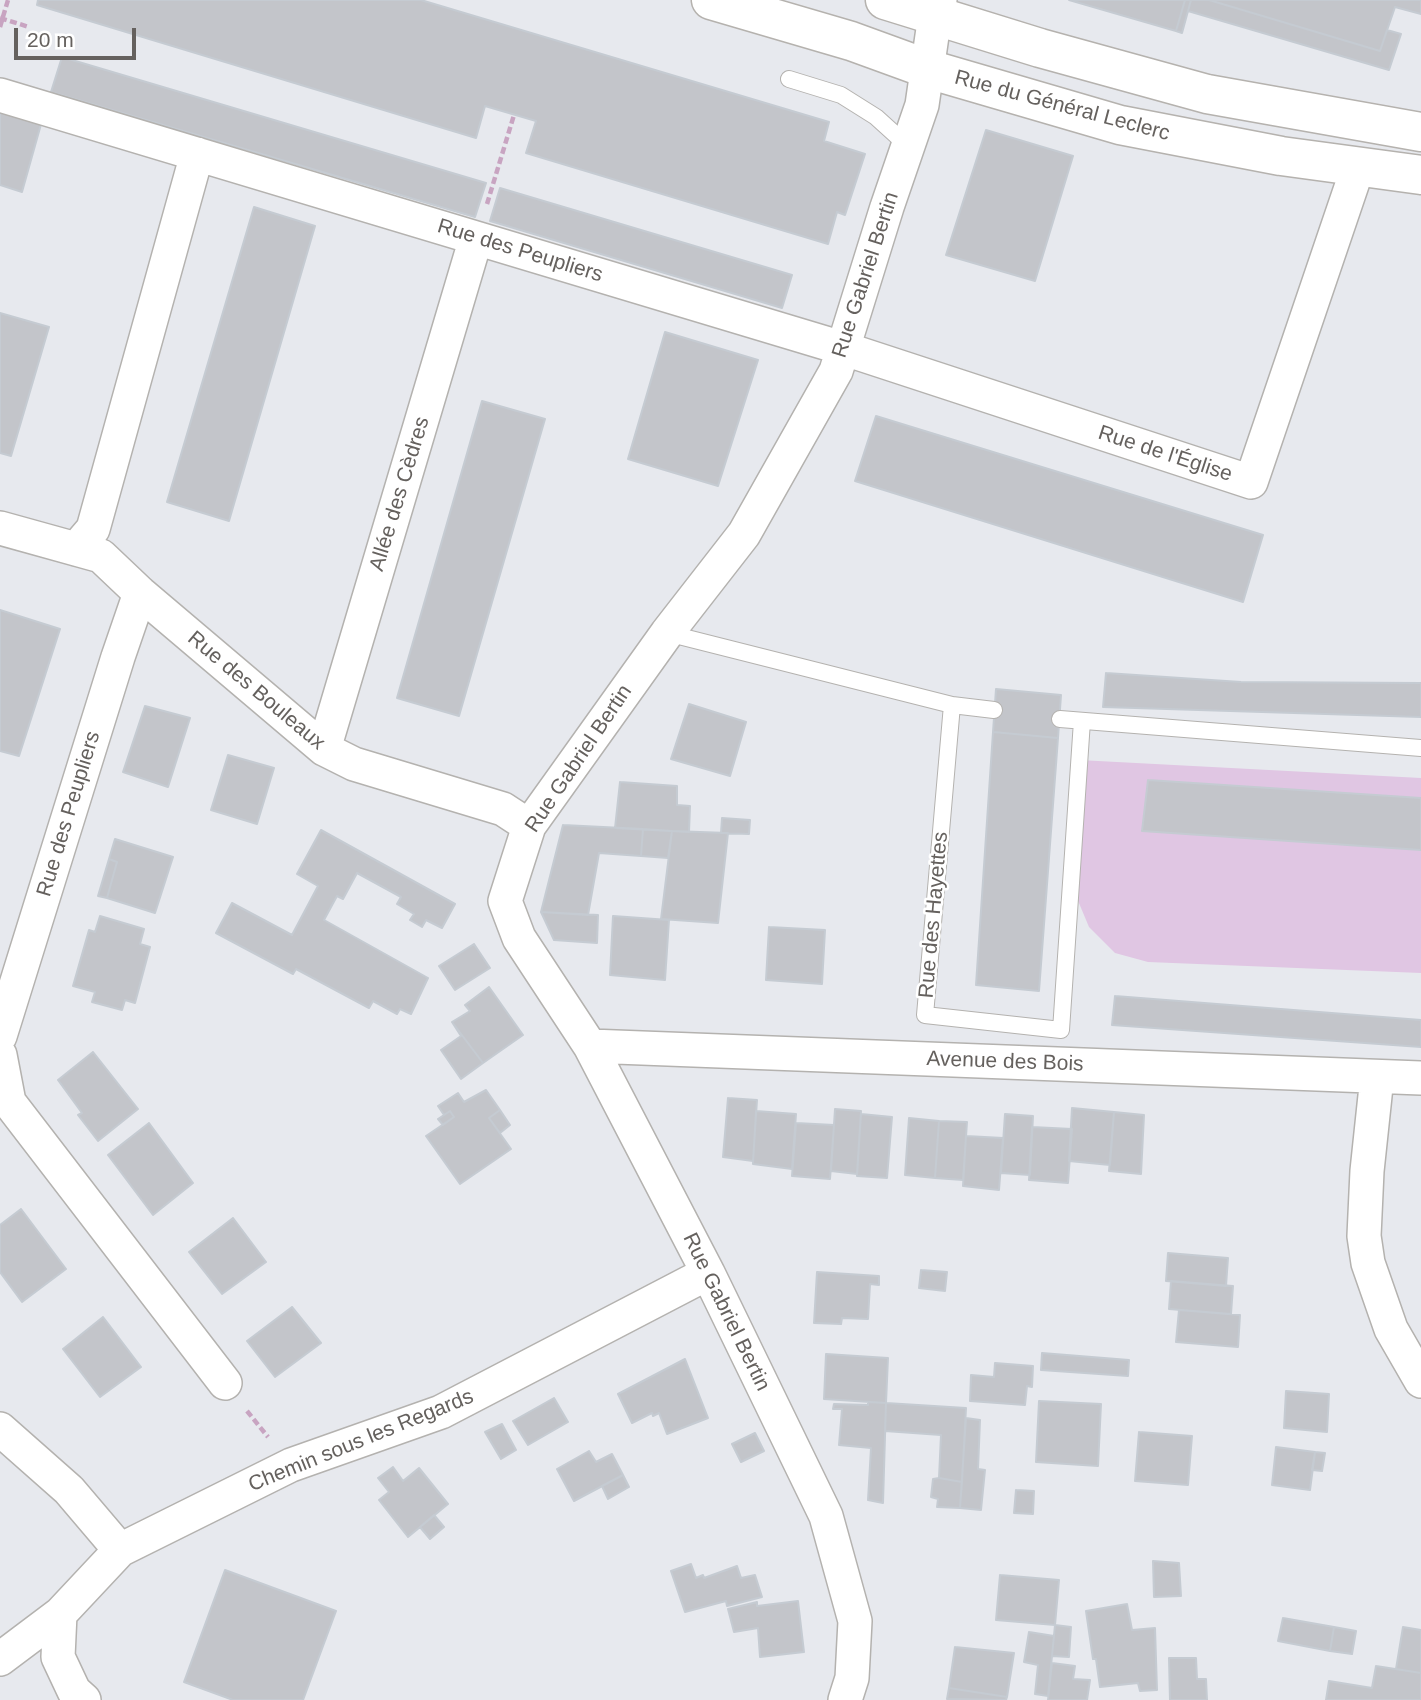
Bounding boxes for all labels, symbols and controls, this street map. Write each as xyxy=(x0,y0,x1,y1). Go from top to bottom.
scale bar xyxy=(18,14,140,58)
text: 20 m xyxy=(27,28,74,51)
street label: Rue du Général Leclerc xyxy=(952,65,1172,147)
street label: Rue Gabriel Bertin xyxy=(827,189,905,361)
street label: Rue des Peupliers xyxy=(434,214,606,288)
street label: Allée des Cèdres xyxy=(365,414,435,574)
street label: Rue de l'Église xyxy=(1095,420,1235,488)
street label: Rue des Bouleaux xyxy=(182,626,330,756)
street label: Rue Gabriel Bertin xyxy=(520,680,638,838)
street label: Rue des Peupliers xyxy=(32,728,106,900)
street label: Rue des Hayettes xyxy=(914,831,954,999)
street label: Avenue des Bois xyxy=(926,1047,1084,1077)
street label: Rue Gabriel Bertin xyxy=(677,1229,775,1395)
street label: Chemin sous les Regards xyxy=(245,1384,477,1498)

